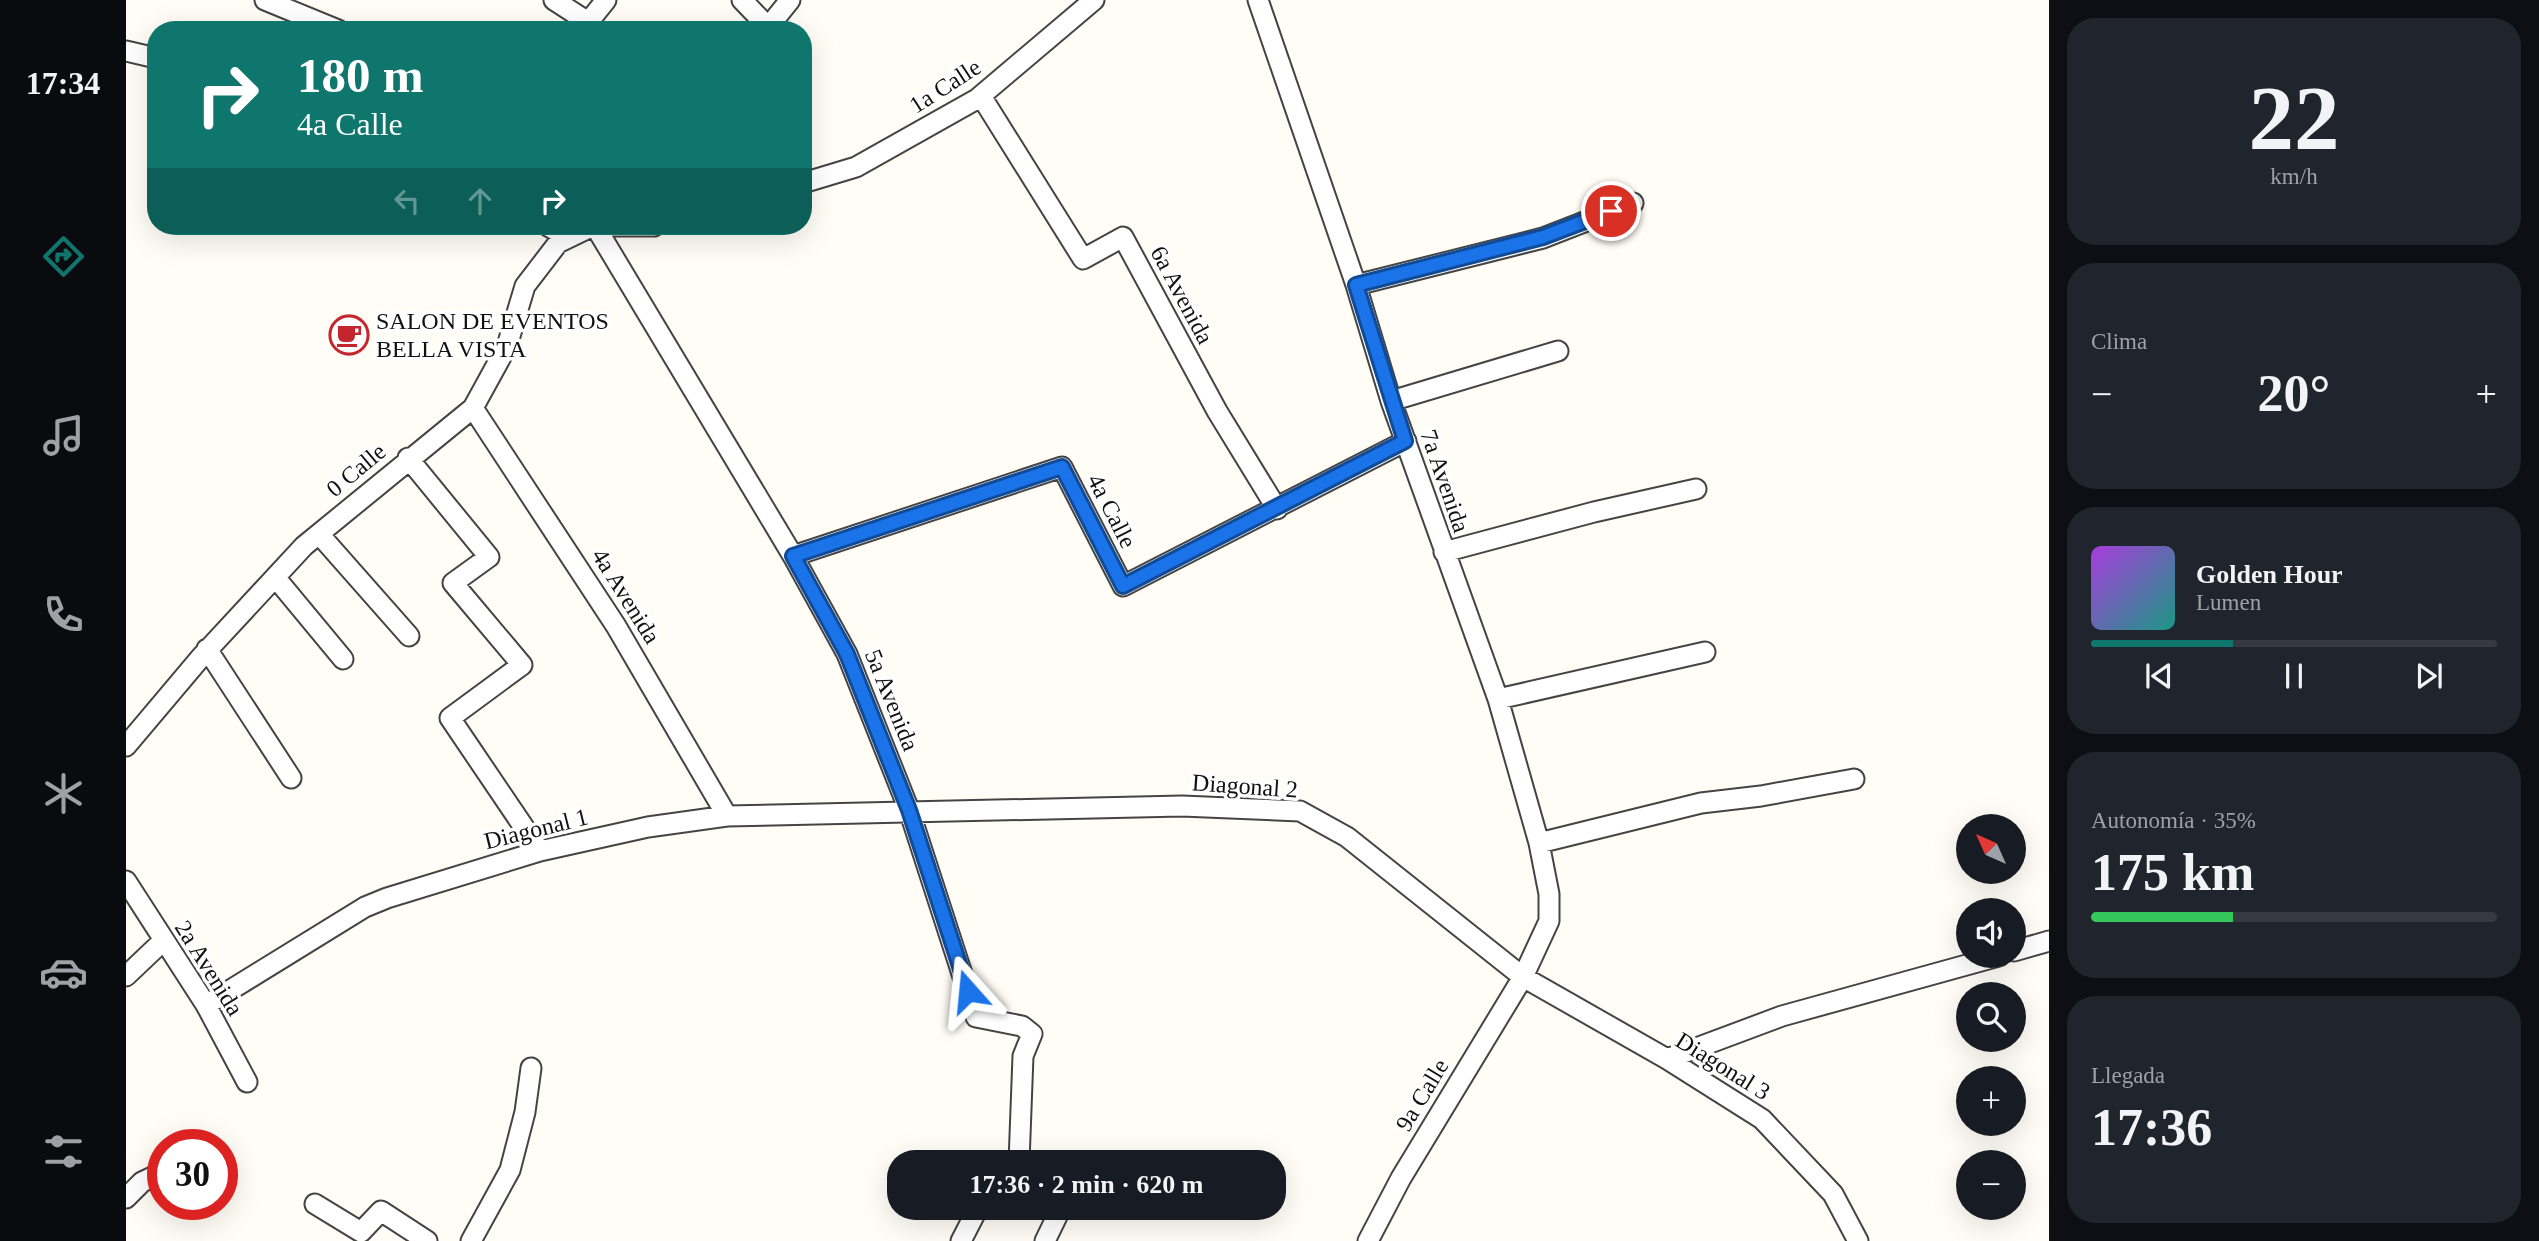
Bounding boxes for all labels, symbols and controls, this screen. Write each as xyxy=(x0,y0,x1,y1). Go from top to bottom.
text: 180 m xyxy=(297,48,424,103)
icon: right xyxy=(182,49,273,140)
street label: 1a Calle xyxy=(905,53,985,119)
text: 17:34 xyxy=(26,65,100,101)
text: 22 xyxy=(2249,68,2340,169)
text: 4a Calle xyxy=(297,106,403,142)
text: km/h xyxy=(2270,164,2318,189)
pin xyxy=(1581,181,1641,241)
icon: left xyxy=(388,182,426,220)
icon: ahead xyxy=(461,182,499,220)
icon: right xyxy=(534,182,572,220)
icon: arrive xyxy=(1592,192,1630,230)
icon: directions xyxy=(39,232,88,281)
street label: 6a Avenida xyxy=(1145,242,1219,349)
place label: SALON DE EVENTOS BELLA VISTA xyxy=(376,308,609,362)
cafe icon: SALON DE EVENTOS BELLA VISTA xyxy=(328,314,370,356)
text: Clima xyxy=(2091,329,2147,354)
text: 20° xyxy=(2258,365,2330,422)
text: − xyxy=(2091,373,2112,415)
text: + xyxy=(2476,373,2497,415)
icon: music xyxy=(39,411,88,460)
street label: 7a Avenida xyxy=(1415,426,1475,536)
street label: 0 Calle xyxy=(321,438,391,502)
street label: 4a Calle xyxy=(1082,470,1142,552)
street label: 4a Avenida xyxy=(587,544,666,648)
text: Golden Hour xyxy=(2196,560,2343,589)
icon: phone xyxy=(39,590,88,639)
text: Lumen xyxy=(2196,590,2261,615)
street label: 5a Avenida xyxy=(860,646,924,755)
icon: previous xyxy=(2140,657,2178,695)
icon: pause xyxy=(2275,657,2313,695)
icon: next xyxy=(2410,657,2448,695)
icon: climate xyxy=(39,769,88,818)
street label: Diagonal 2 xyxy=(1191,769,1299,803)
street label: Diagonal 1 xyxy=(481,804,591,854)
text: Autonomía · 35% xyxy=(2091,808,2256,833)
north arrow xyxy=(1956,814,2026,884)
map controls xyxy=(1956,814,2026,1220)
text: 175 km xyxy=(2091,844,2254,901)
button: sound xyxy=(1956,898,2026,968)
street label: 2a Avenida xyxy=(170,916,249,1020)
icon: car xyxy=(39,948,88,997)
position arrow xyxy=(931,954,1005,1028)
button: search xyxy=(1956,982,2026,1052)
street label: Diagonal 3 xyxy=(1671,1027,1775,1105)
street label: 9a Calle xyxy=(1390,1054,1454,1136)
text: Llegada xyxy=(2091,1063,2165,1088)
button: + xyxy=(1956,1066,2026,1136)
text: 17:36 xyxy=(2091,1099,2212,1156)
icon: filters xyxy=(39,1127,88,1176)
speed limit sign: 30 xyxy=(147,1129,238,1220)
button: − xyxy=(1956,1150,2026,1220)
text: 17:36 · 2 min · 620 m xyxy=(970,1170,1204,1199)

